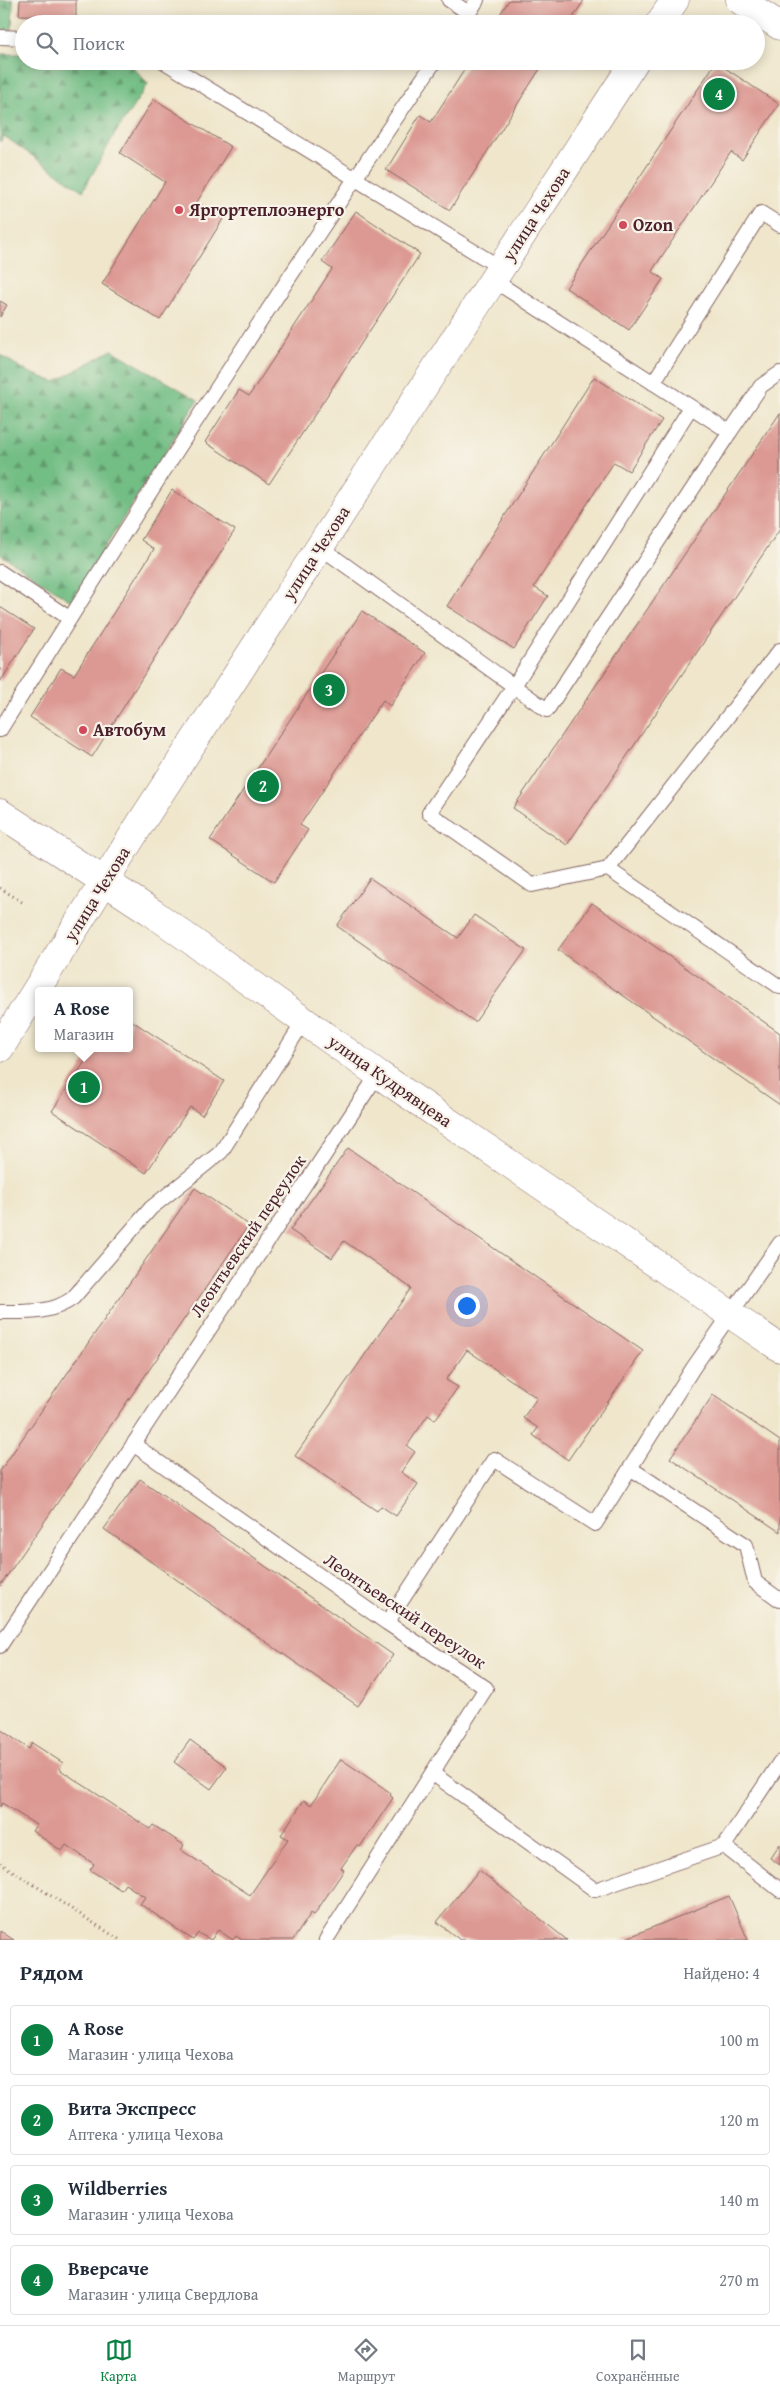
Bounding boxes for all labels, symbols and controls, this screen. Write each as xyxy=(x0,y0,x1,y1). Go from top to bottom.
search box xyxy=(15,15,765,70)
icon: search xyxy=(33,29,61,57)
text: Поиск xyxy=(73,29,125,57)
pin: 4 xyxy=(703,75,735,113)
street label: улица Чехова xyxy=(494,161,576,267)
place label: Яргортеплоэнерго xyxy=(188,196,345,223)
marker: Яргортеплоэнерго xyxy=(173,204,185,216)
place label: Ozon xyxy=(633,211,673,238)
marker: Ozon xyxy=(617,219,629,231)
street label: улица Чехова xyxy=(274,500,356,606)
pin: 3 xyxy=(313,671,345,709)
place label: Автобум xyxy=(93,716,166,743)
marker: Автобум xyxy=(77,724,89,736)
pin: 2 xyxy=(247,767,279,805)
street label: улица Чехова xyxy=(56,841,137,947)
popup xyxy=(35,987,133,1052)
text: A Rose xyxy=(54,994,110,1022)
text: Магазин xyxy=(54,1022,114,1046)
street label: улица Кудрявцева xyxy=(322,1027,458,1134)
pin: 1 xyxy=(68,1068,100,1106)
street label: Леонтьевский переулок xyxy=(183,1148,313,1323)
your location xyxy=(454,1293,480,1319)
street label: Леонтьевский переулок xyxy=(318,1546,493,1676)
text: Рядом xyxy=(20,1957,83,1988)
text: Найдено: 4 xyxy=(683,1961,760,1985)
text: A Rose xyxy=(68,2014,124,2042)
text: 1 xyxy=(33,2028,41,2052)
text: 100 m xyxy=(719,2028,759,2052)
text: Магазин · улица Чехова xyxy=(68,2042,234,2066)
text: Вита Экспресс xyxy=(68,2094,196,2122)
text: 2 xyxy=(33,2108,41,2132)
text: 120 m xyxy=(719,2108,759,2132)
text: Аптека · улица Чехова xyxy=(68,2122,223,2146)
text: Wildberries xyxy=(68,2174,167,2202)
text: 3 xyxy=(33,2188,41,2212)
text: 140 m xyxy=(719,2188,759,2212)
text: Магазин · улица Чехова xyxy=(68,2202,234,2226)
text: Вверсаче xyxy=(68,2254,149,2282)
text: 4 xyxy=(33,2268,41,2292)
text: 270 m xyxy=(719,2268,759,2292)
text: Магазин · улица Свердлова xyxy=(68,2282,258,2306)
tab: Карта xyxy=(101,2336,137,2386)
tab: Маршрут xyxy=(338,2336,395,2386)
tab: Сохранённые xyxy=(596,2336,679,2386)

